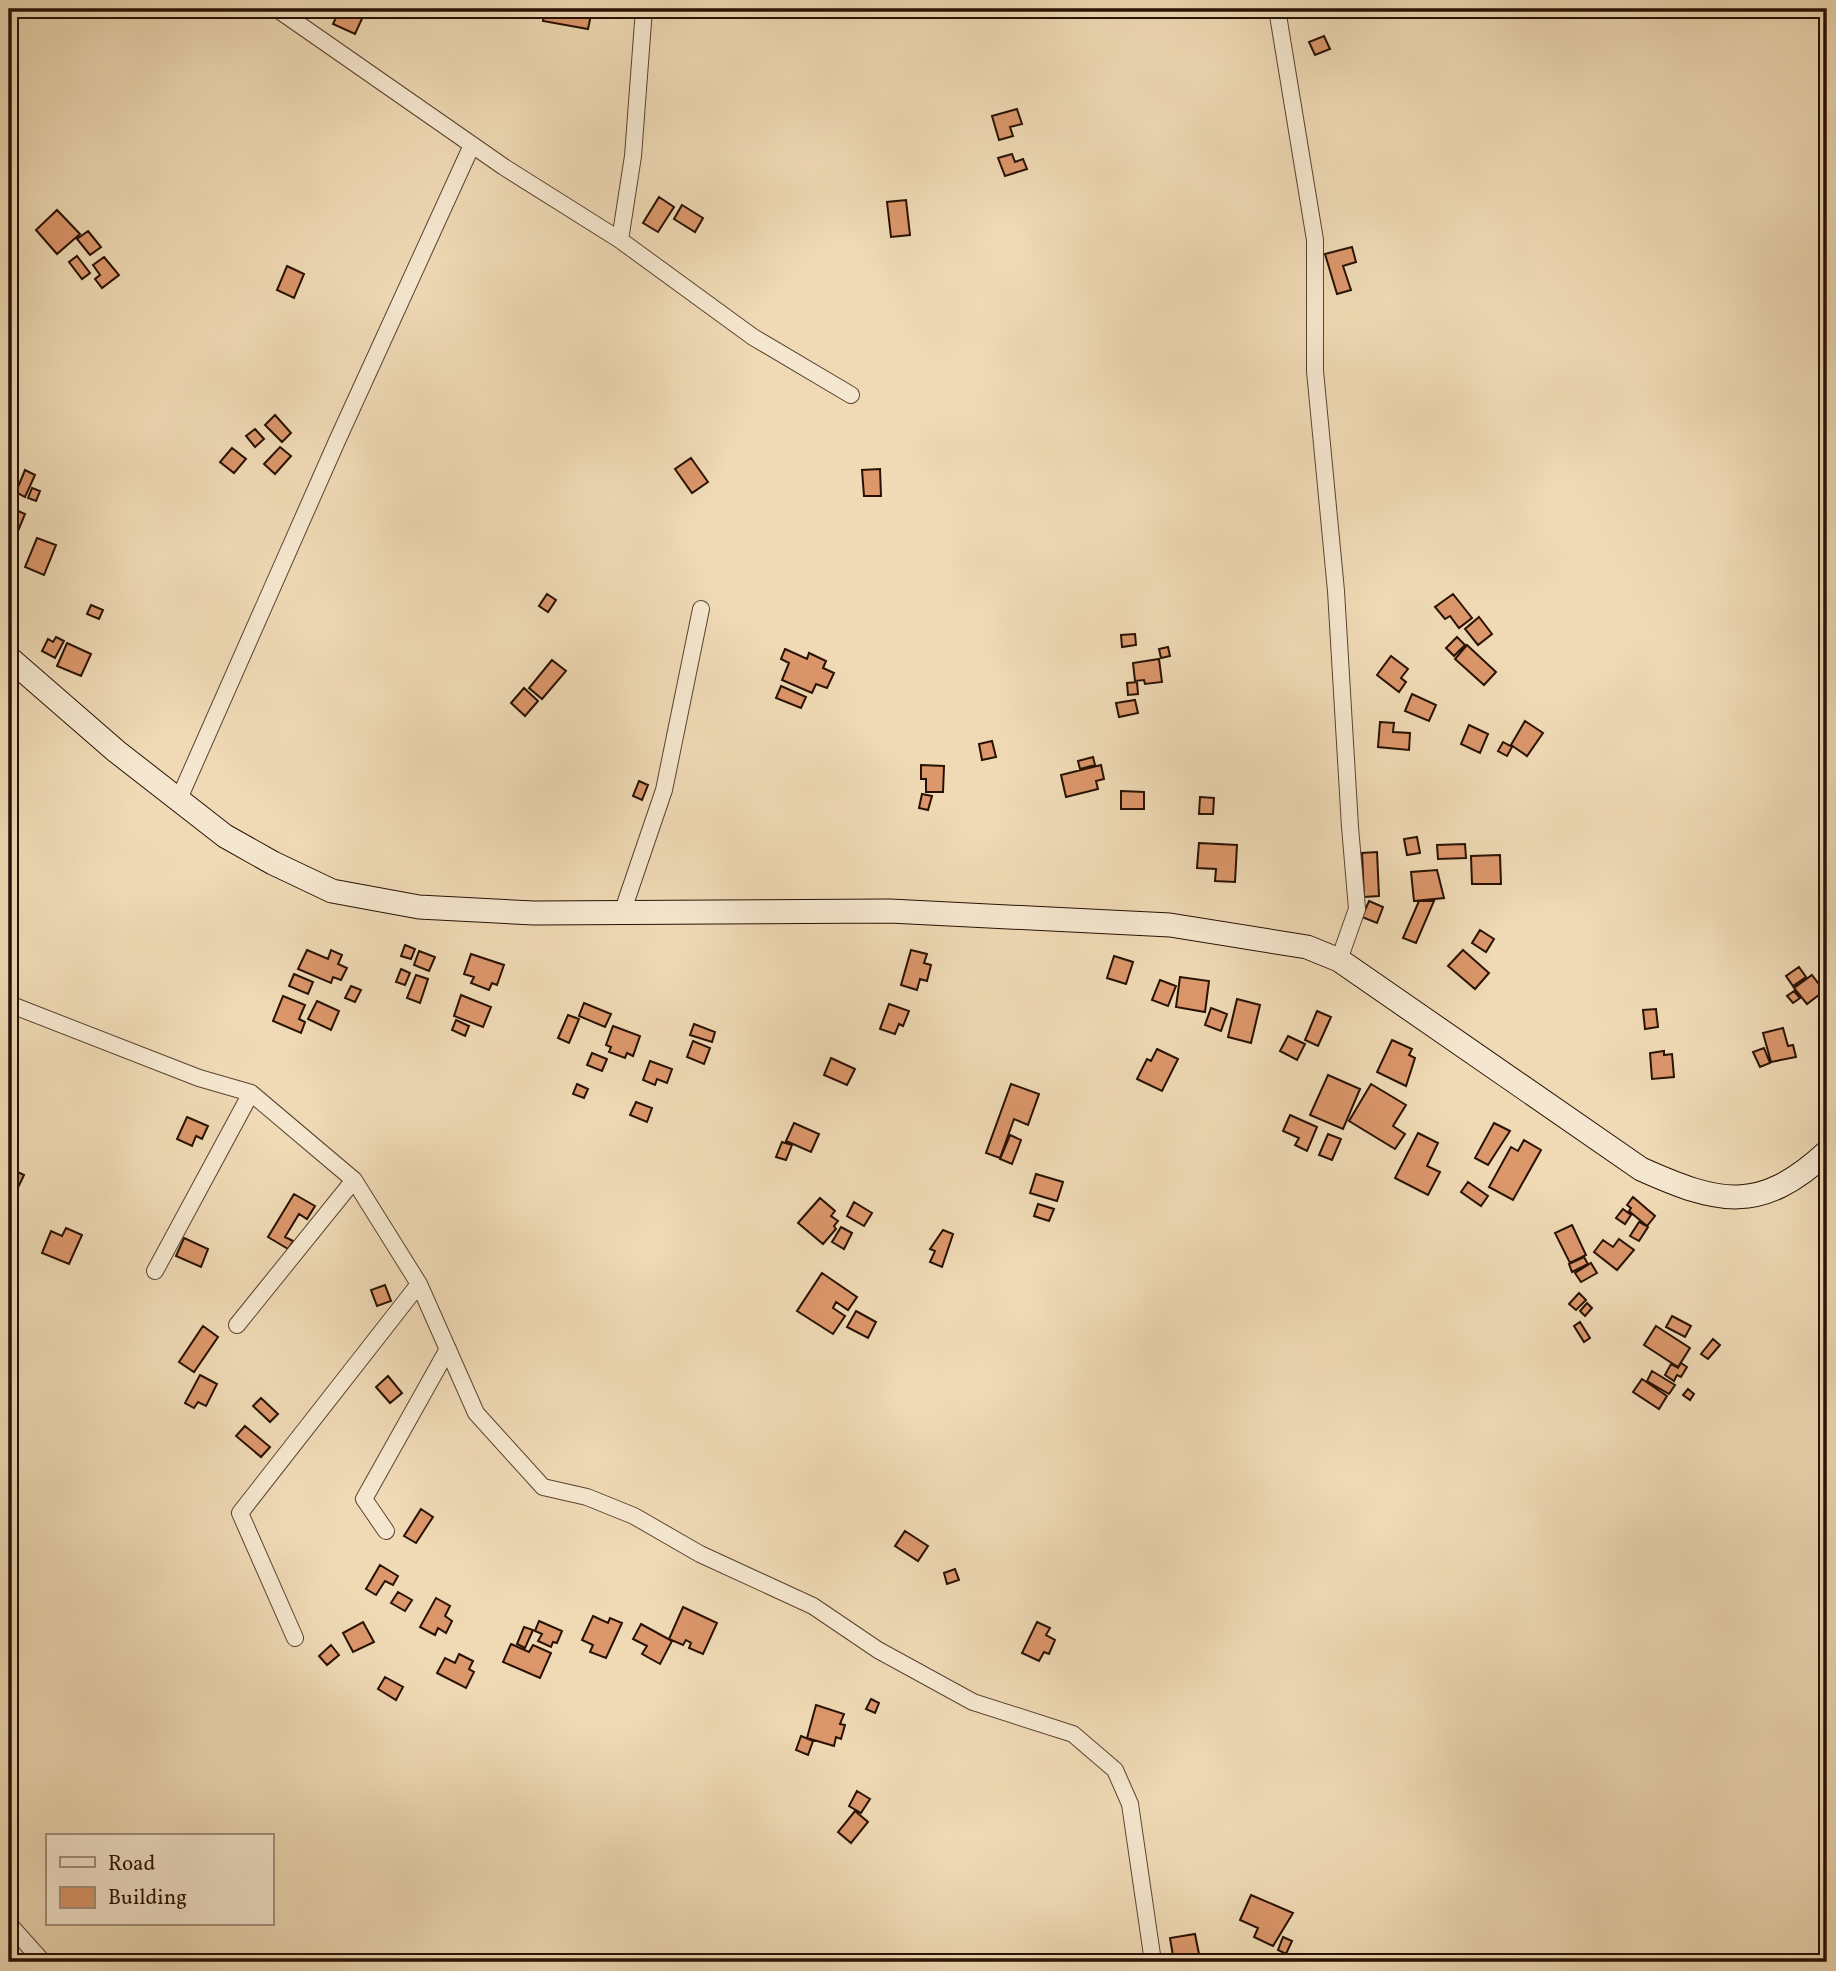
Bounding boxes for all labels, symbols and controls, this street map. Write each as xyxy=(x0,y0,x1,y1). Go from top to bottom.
legend xyxy=(46,1834,273,1926)
text: Road xyxy=(108,1850,155,1879)
text: Building xyxy=(108,1884,187,1913)

